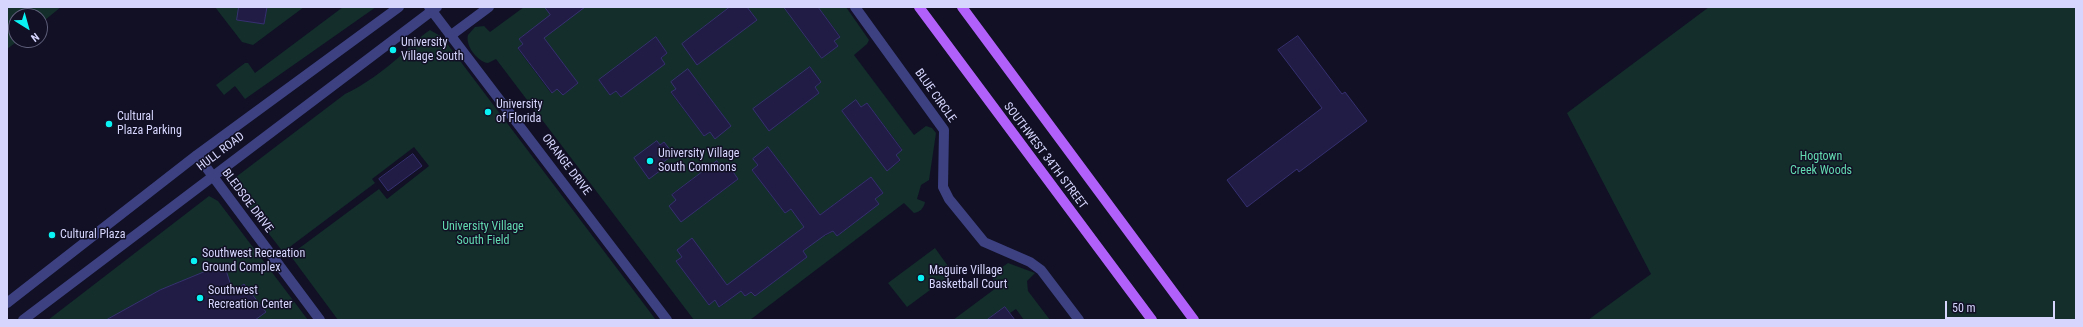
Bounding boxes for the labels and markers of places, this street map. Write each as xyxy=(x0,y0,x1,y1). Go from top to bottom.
place label: University Village South xyxy=(401,36,463,64)
marker: University Village South xyxy=(388,45,398,55)
place label: University of Florida xyxy=(496,98,542,126)
marker: University of Florida xyxy=(483,107,493,117)
place label: Cultural Plaza Parking xyxy=(117,110,182,138)
marker: Cultural Plaza Parking xyxy=(104,119,114,129)
place label: University Village South Commons xyxy=(658,147,739,175)
marker: University Village South Commons xyxy=(645,156,655,166)
place label: Cultural Plaza xyxy=(60,228,126,242)
marker: Cultural Plaza xyxy=(47,230,57,240)
place label: Southwest Recreation Ground Complex xyxy=(202,247,305,275)
marker: Southwest Recreation Ground Complex xyxy=(189,256,199,266)
place label: Maguire Village Basketball Court xyxy=(929,264,1007,292)
marker: Maguire Village Basketball Court xyxy=(916,273,926,283)
place label: Southwest Recreation Center xyxy=(208,284,292,312)
marker: Southwest Recreation Center xyxy=(195,293,205,303)

